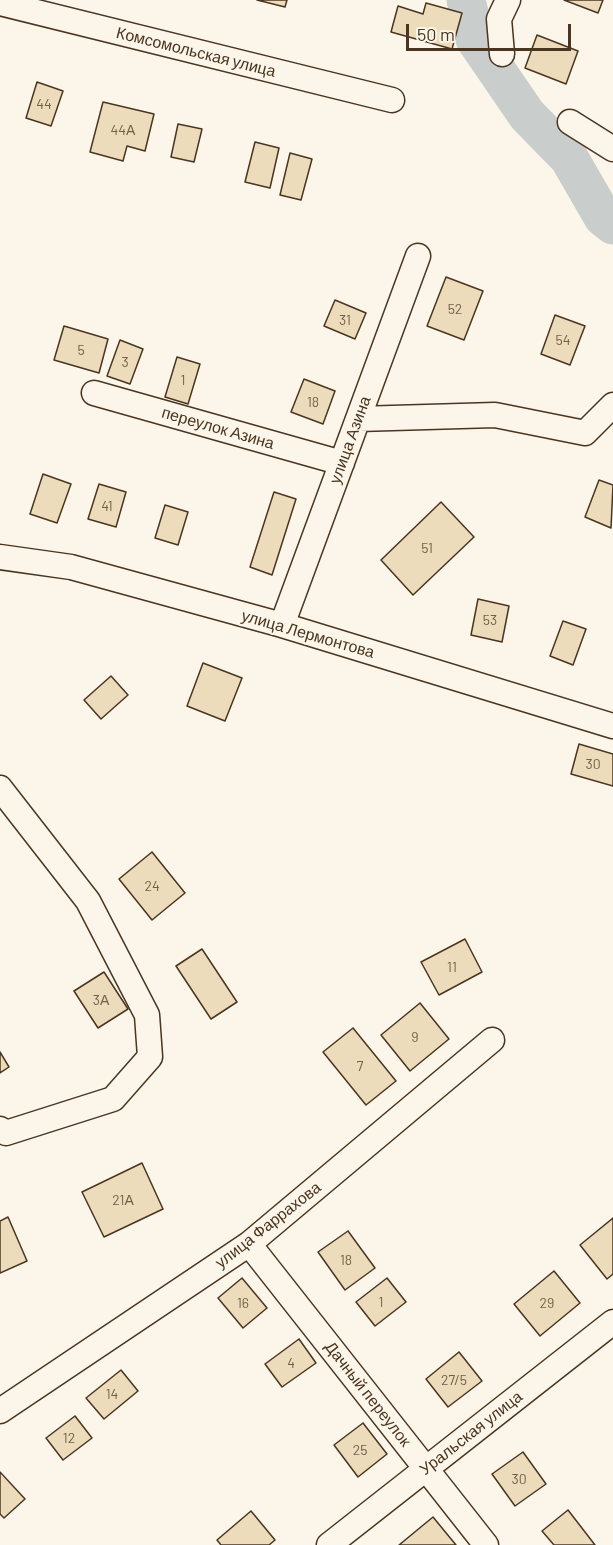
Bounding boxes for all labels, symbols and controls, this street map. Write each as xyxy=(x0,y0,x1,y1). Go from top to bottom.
scale bar xyxy=(409,12,574,50)
street label: Комсомольская улица xyxy=(114,23,278,81)
text: 50 m xyxy=(417,23,455,45)
house number: 44 xyxy=(36,96,52,112)
house number: 44А xyxy=(111,122,135,138)
house number: 52 xyxy=(448,301,462,317)
house number: 31 xyxy=(339,312,351,328)
house number: 54 xyxy=(556,332,570,348)
house number: 5 xyxy=(77,342,85,358)
house number: 3 xyxy=(121,354,129,370)
house number: 1 xyxy=(181,372,185,388)
house number: 18 xyxy=(307,394,319,410)
street label: улица Азина xyxy=(325,394,375,486)
street label: переулок Азина xyxy=(160,403,276,453)
house number: 41 xyxy=(101,498,113,514)
house number: 51 xyxy=(421,540,433,556)
street label: улица Лермонтова xyxy=(239,606,377,662)
house number: 53 xyxy=(483,612,497,628)
house number: 30 xyxy=(585,756,601,772)
house number: 24 xyxy=(144,878,160,894)
house number: 11 xyxy=(447,959,457,975)
house number: 3А xyxy=(93,992,109,1008)
house number: 9 xyxy=(411,1029,419,1045)
house number: 7 xyxy=(357,1058,363,1074)
street label: улица Фаррахова xyxy=(211,1178,325,1272)
house number: 21А xyxy=(112,1192,134,1208)
house number: 18 xyxy=(340,1252,352,1268)
house number: 1 xyxy=(379,1294,383,1310)
house number: 16 xyxy=(237,1295,249,1311)
house number: 29 xyxy=(540,1295,554,1311)
street label: Дачный переулок xyxy=(321,1337,415,1451)
house number: 4 xyxy=(287,1355,295,1371)
house number: 27/5 xyxy=(441,1372,467,1388)
house number: 14 xyxy=(106,1386,118,1402)
street label: Уральская улица xyxy=(416,1387,526,1479)
house number: 12 xyxy=(63,1430,75,1446)
house number: 25 xyxy=(353,1442,367,1458)
house number: 30 xyxy=(511,1471,527,1487)

